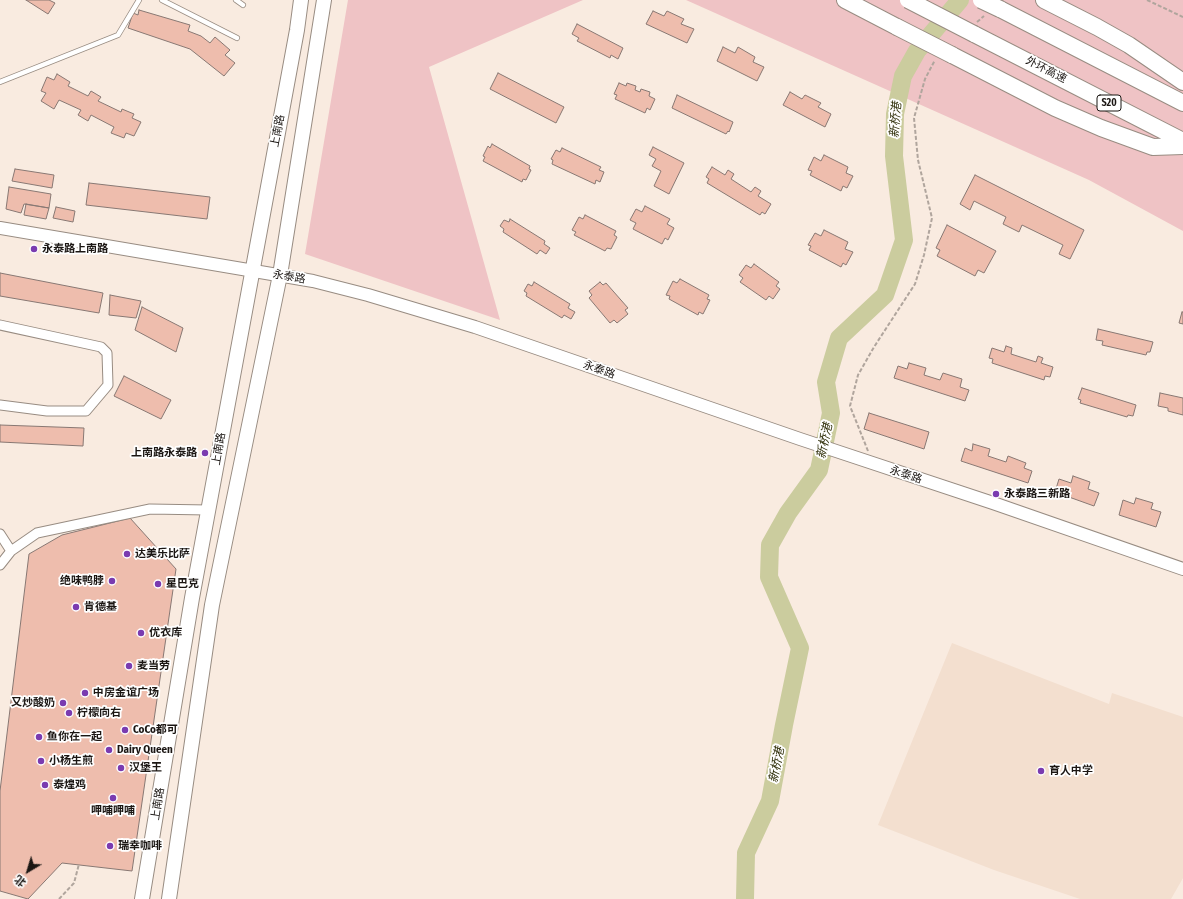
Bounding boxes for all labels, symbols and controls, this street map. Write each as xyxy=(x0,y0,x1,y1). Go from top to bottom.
street label: 外环高速 xyxy=(1023,54,1069,86)
road number: S20 xyxy=(1097,95,1121,111)
water label: 新桥港 xyxy=(887,101,905,139)
street label: 上南路 xyxy=(268,114,288,148)
place label: 永泰路上南路 xyxy=(42,242,108,256)
marker: 永泰路上南路 xyxy=(29,244,39,254)
street label: 永泰路 xyxy=(272,268,306,286)
street label: 永泰路 xyxy=(581,358,617,382)
water label: 新桥港 xyxy=(814,422,836,460)
street label: 上南路 xyxy=(210,432,228,466)
place label: 上南路永泰路 xyxy=(131,446,197,460)
marker: 上南路永泰路 xyxy=(200,448,210,458)
street label: 永泰路 xyxy=(888,464,924,486)
place label: 永泰路三新路 xyxy=(1004,487,1070,501)
marker: 永泰路三新路 xyxy=(991,489,1001,499)
place label: 达美乐比萨 xyxy=(135,547,190,561)
marker: 达美乐比萨 xyxy=(122,549,132,559)
place label: 绝味鸭脖 xyxy=(60,574,104,588)
marker: 绝味鸭脖 xyxy=(107,576,117,586)
place label: 星巴克 xyxy=(166,577,199,591)
marker: 星巴克 xyxy=(153,579,163,589)
place label: 肯德基 xyxy=(84,600,117,614)
marker: 肯德基 xyxy=(71,602,81,612)
place label: 优衣库 xyxy=(149,626,182,640)
marker: 优衣库 xyxy=(136,628,146,638)
place label: 麦当劳 xyxy=(137,659,170,673)
marker: 麦当劳 xyxy=(124,661,134,671)
place label: 中房金谊广场 xyxy=(93,686,159,700)
marker: 中房金谊广场 xyxy=(80,688,90,698)
place label: 又炒酸奶 xyxy=(11,696,55,710)
marker: 又炒酸奶 xyxy=(58,698,68,708)
place label: 柠檬向右 xyxy=(77,706,121,720)
marker: 柠檬向右 xyxy=(64,708,74,718)
place label: CoCo都可 xyxy=(133,723,178,737)
marker: CoCo都可 xyxy=(120,725,130,735)
place label: 鱼你在一起 xyxy=(47,730,102,744)
marker: 鱼你在一起 xyxy=(34,732,44,742)
place label: Dairy Queen xyxy=(117,743,173,757)
marker: Dairy Queen xyxy=(104,745,114,755)
water label: 新桥港 xyxy=(766,746,788,784)
place label: 小杨生煎 xyxy=(49,754,93,768)
marker: 小杨生煎 xyxy=(36,756,46,766)
place label: 汉堡王 xyxy=(129,761,162,775)
marker: 汉堡王 xyxy=(116,763,126,773)
place label: 育人中学 xyxy=(1049,764,1093,778)
marker: 育人中学 xyxy=(1036,766,1046,776)
place label: 泰煌鸡 xyxy=(53,778,86,792)
marker: 泰煌鸡 xyxy=(40,780,50,790)
street label: 上南路 xyxy=(149,787,167,821)
marker: 呷哺呷哺 xyxy=(108,793,118,803)
place label: 呷哺呷哺 xyxy=(91,804,135,818)
place label: 瑞幸咖啡 xyxy=(118,839,162,853)
marker: 瑞幸咖啡 xyxy=(105,841,115,851)
north arrow xyxy=(8,851,48,891)
text: 北 xyxy=(12,872,29,889)

